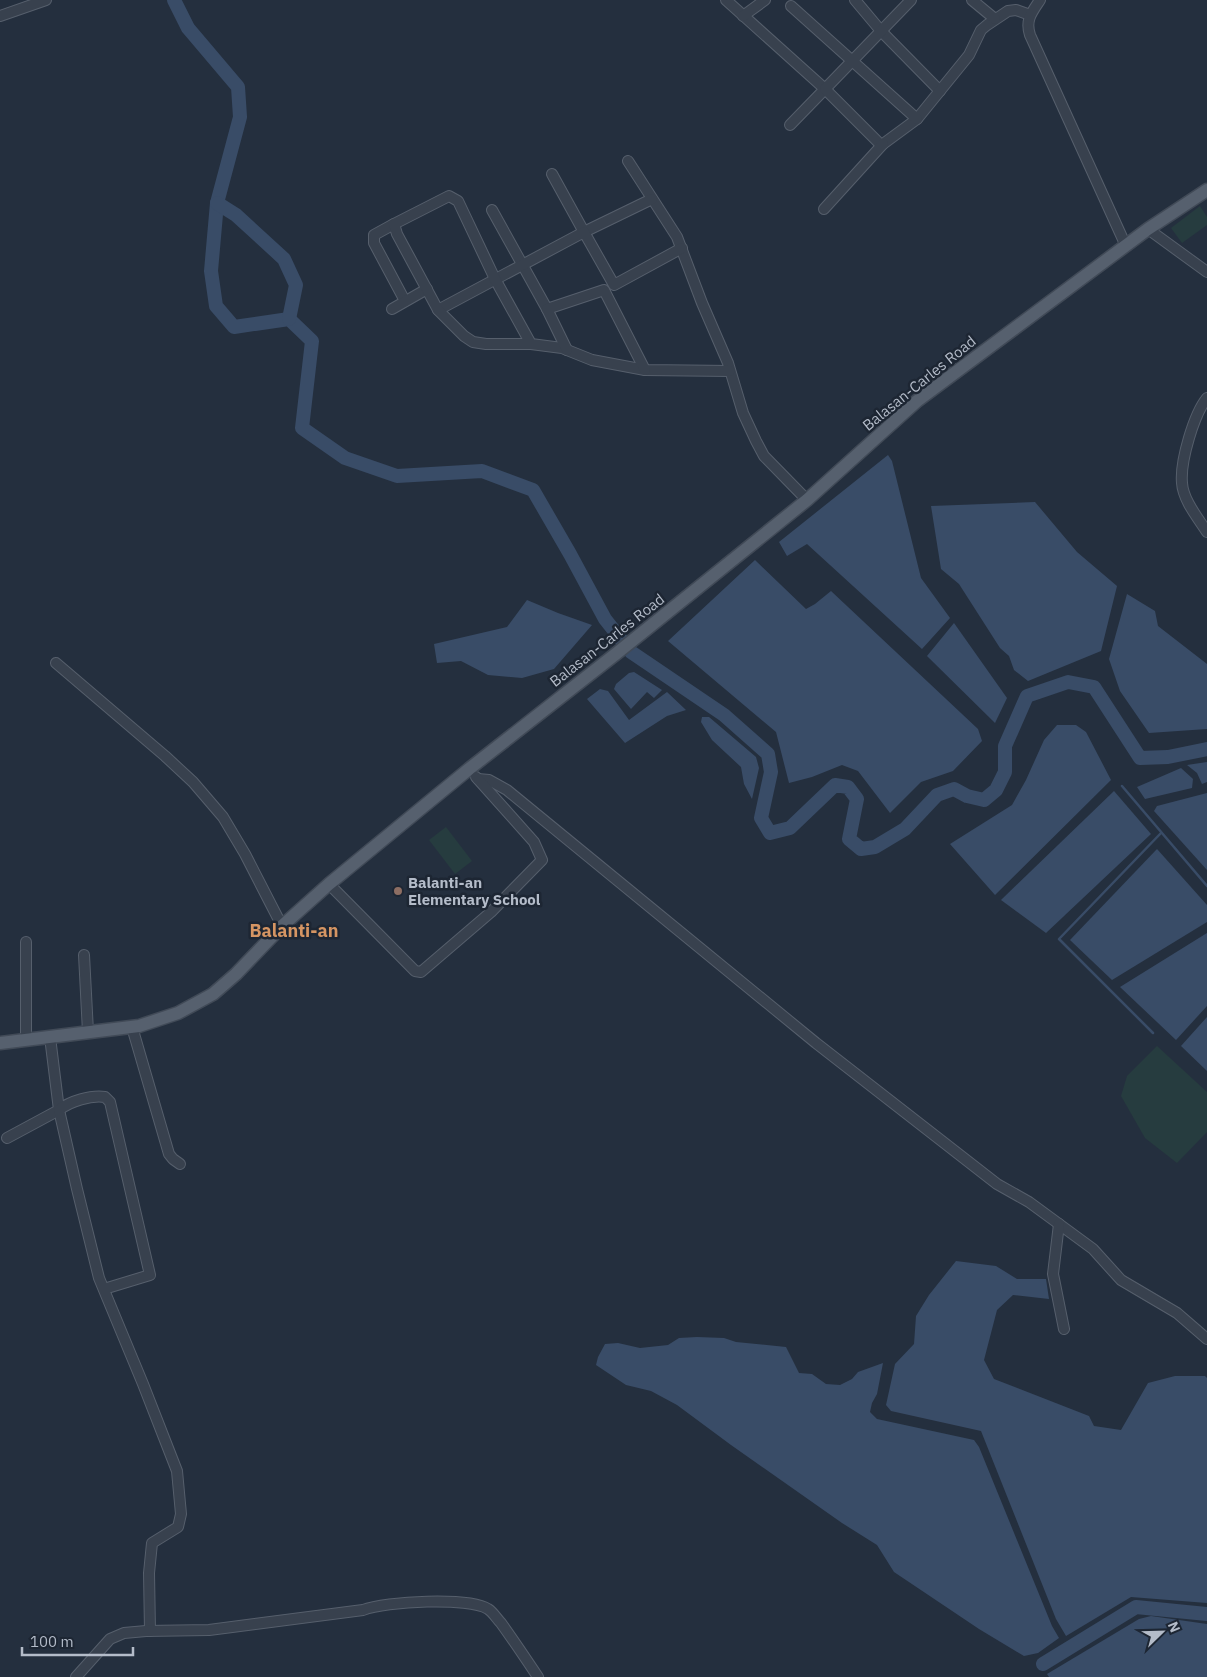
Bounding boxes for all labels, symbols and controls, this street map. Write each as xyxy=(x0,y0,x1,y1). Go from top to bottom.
street label: Balasan-Carles Road xyxy=(858,331,980,435)
street label: Balasan-Carles Road xyxy=(546,589,668,691)
place label: Balanti-an Elementary School xyxy=(408,873,541,909)
marker: Balanti-an Elementary School xyxy=(392,885,404,897)
district label: Balanti-an xyxy=(250,919,338,942)
north arrow xyxy=(1137,1607,1187,1657)
text: N xyxy=(1164,1619,1184,1635)
scale bar xyxy=(22,1624,134,1656)
text: 100 m xyxy=(30,1632,74,1651)

